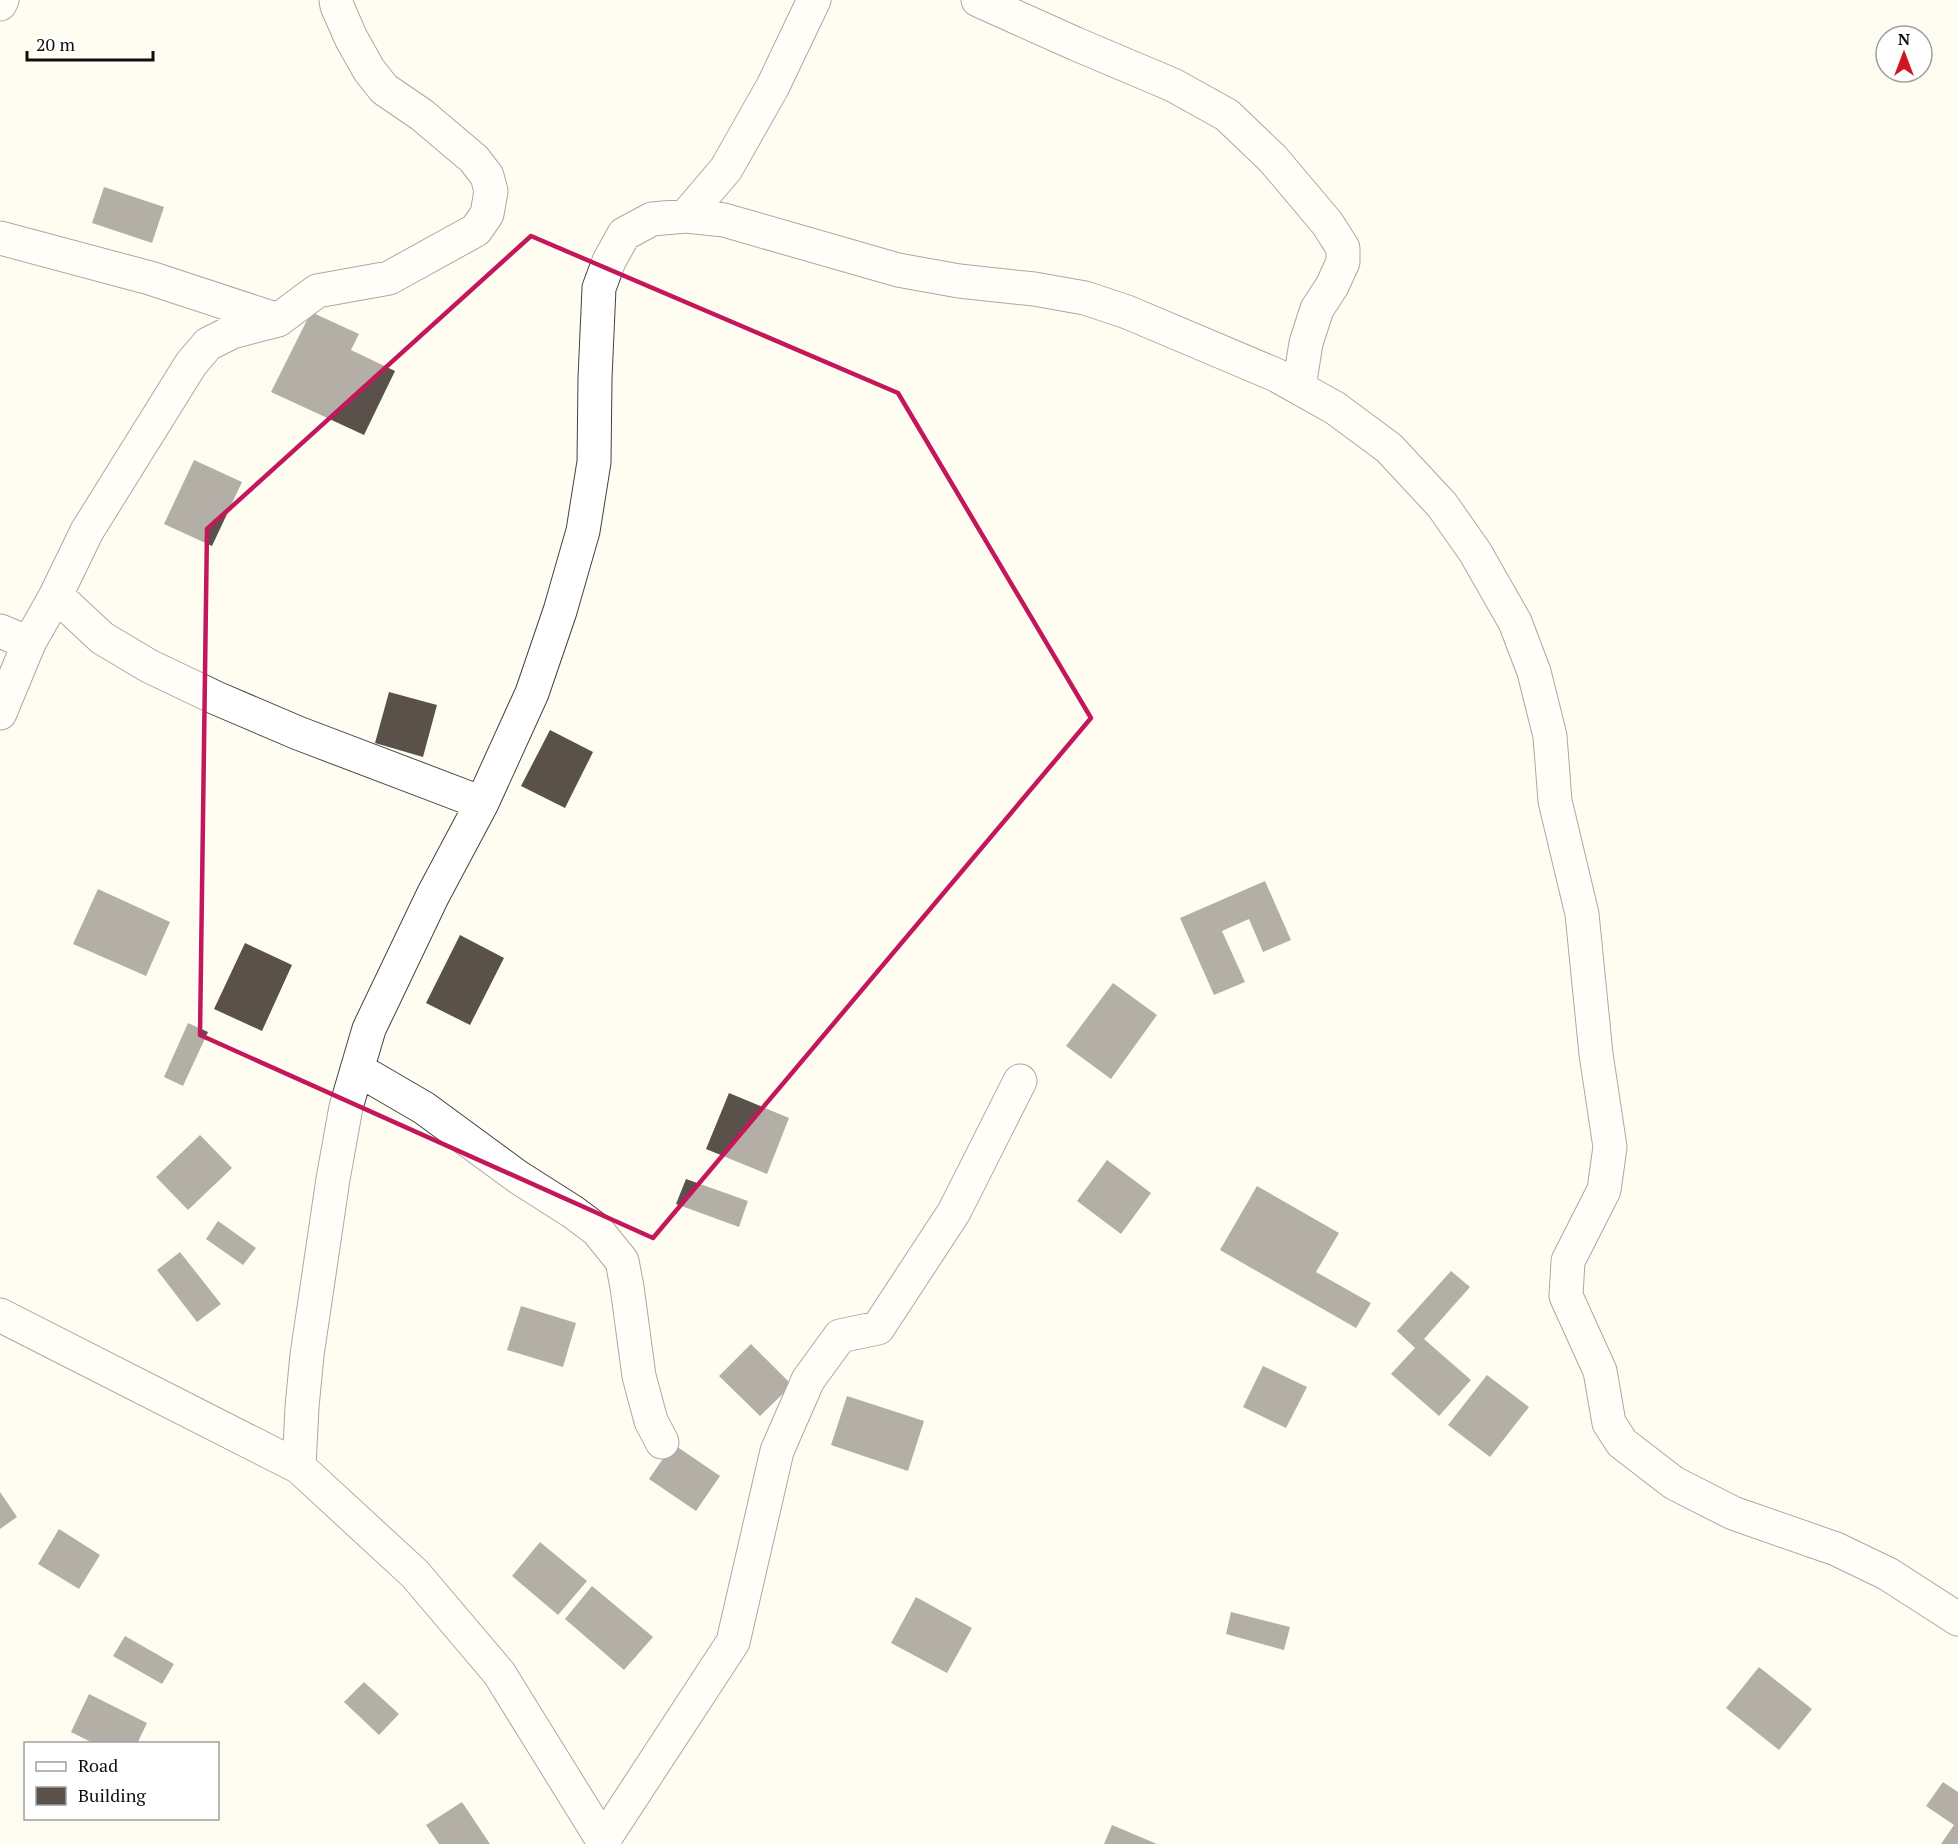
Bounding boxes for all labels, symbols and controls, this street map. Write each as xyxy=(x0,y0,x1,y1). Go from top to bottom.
scale bar xyxy=(27,24,153,62)
north arrow xyxy=(1874,24,1934,84)
text: N xyxy=(1898,28,1910,50)
text: 20 m xyxy=(36,32,76,56)
legend xyxy=(24,1742,219,1820)
text: Road xyxy=(78,1753,118,1777)
text: Building xyxy=(78,1783,146,1807)

